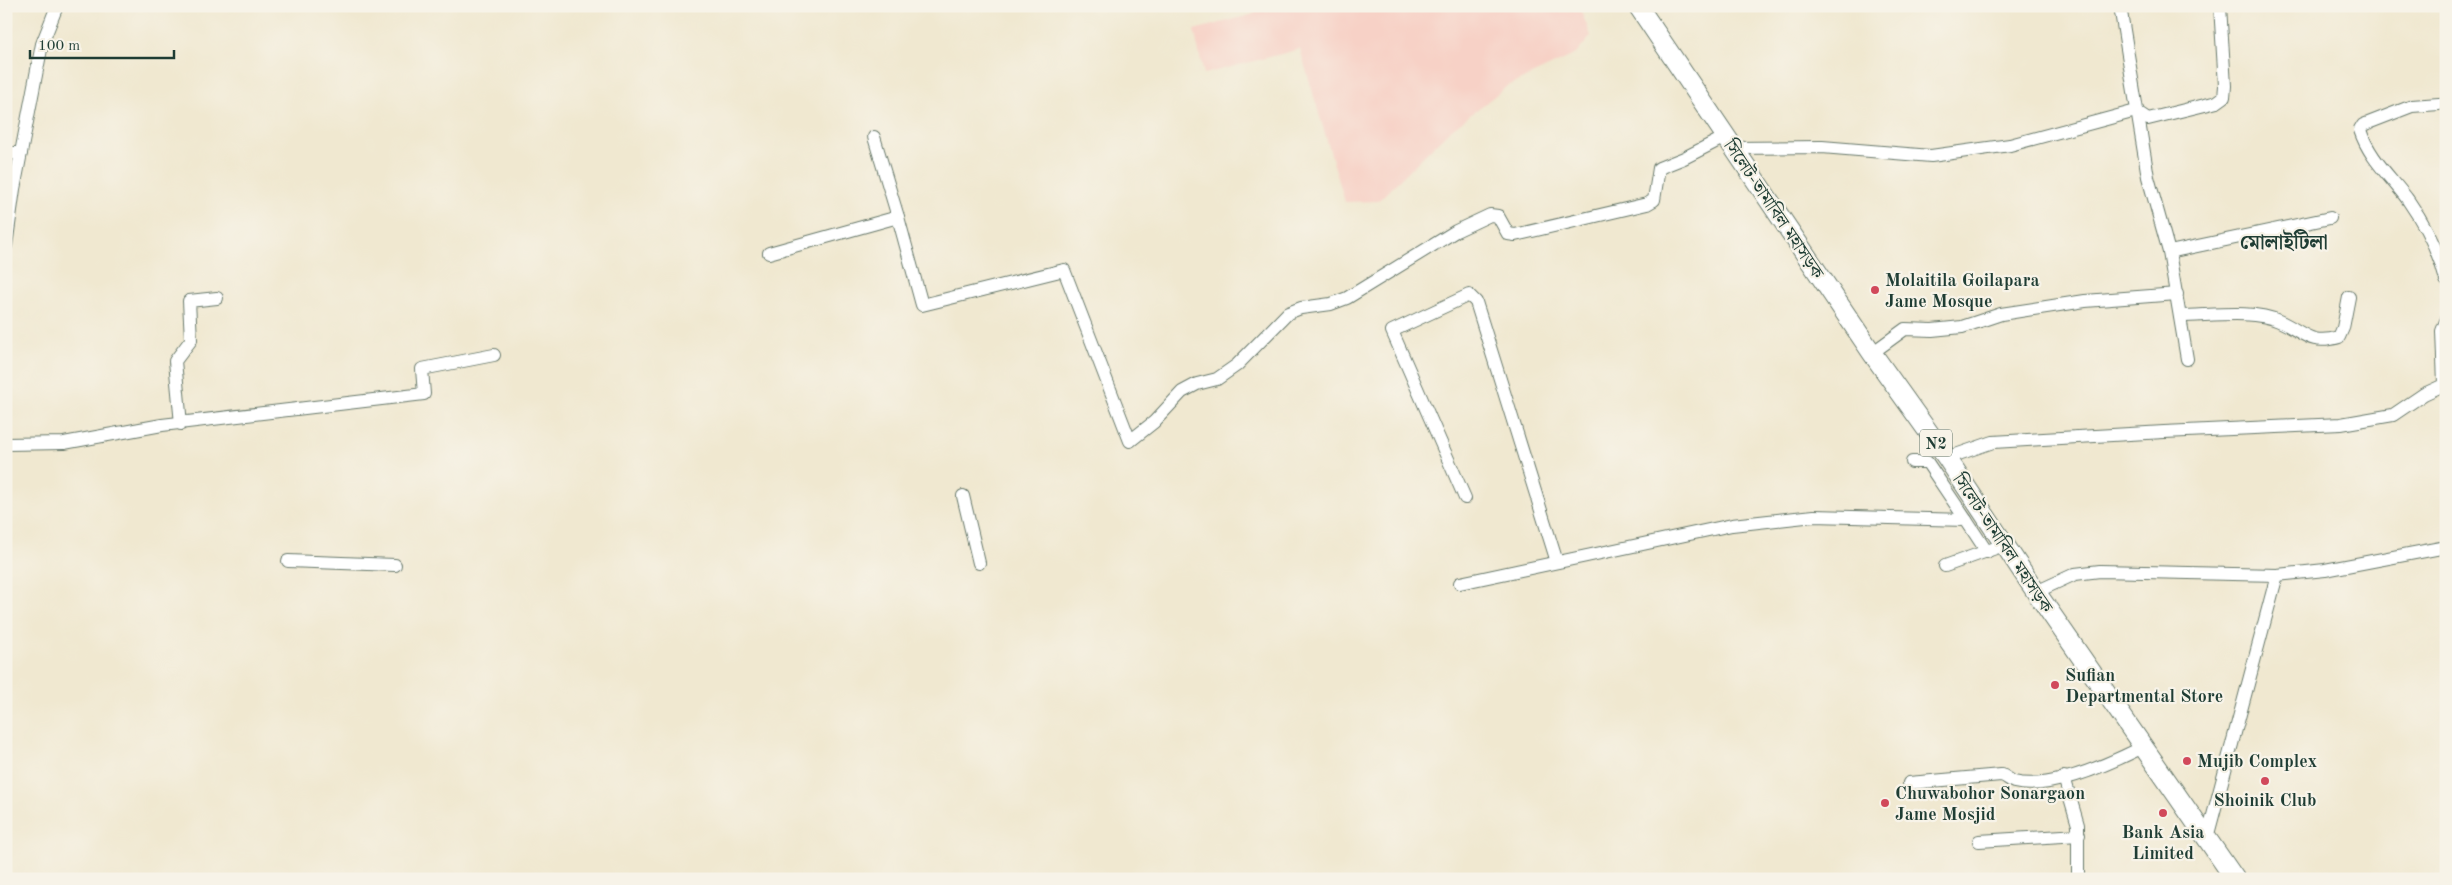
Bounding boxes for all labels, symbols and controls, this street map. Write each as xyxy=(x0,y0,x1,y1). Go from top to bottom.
scale bar xyxy=(30,28,174,60)
text: 100 m xyxy=(38,39,80,54)
street label: সিলেট-তামাবিল মহাসড়ক xyxy=(1720,135,1829,283)
district label: মোলাইটিলা xyxy=(2240,229,2328,254)
place label: Molaitila Goilapara Jame Mosque xyxy=(1885,272,2040,311)
marker: Molaitila Goilapara Jame Mosque xyxy=(1869,284,1881,296)
road number: N2 xyxy=(1920,429,1952,456)
street label: সিলেট-তামাবিল মহাসড়ক xyxy=(1949,469,2058,617)
place label: Sufian Departmental Store xyxy=(2065,667,2223,706)
marker: Sufian Departmental Store xyxy=(2049,679,2061,691)
place label: Mujib Complex xyxy=(2197,753,2317,771)
marker: Mujib Complex xyxy=(2181,755,2193,767)
marker: Shoinik Club xyxy=(2259,775,2271,787)
place label: Chuwabohor Sonargaon Jame Mosjid xyxy=(1895,785,2085,824)
place label: Shoinik Club xyxy=(2214,792,2316,810)
marker: Chuwabohor Sonargaon Jame Mosjid xyxy=(1879,797,1891,809)
marker: Bank Asia Limited xyxy=(2157,807,2169,819)
place label: Bank Asia Limited xyxy=(2122,824,2204,863)

